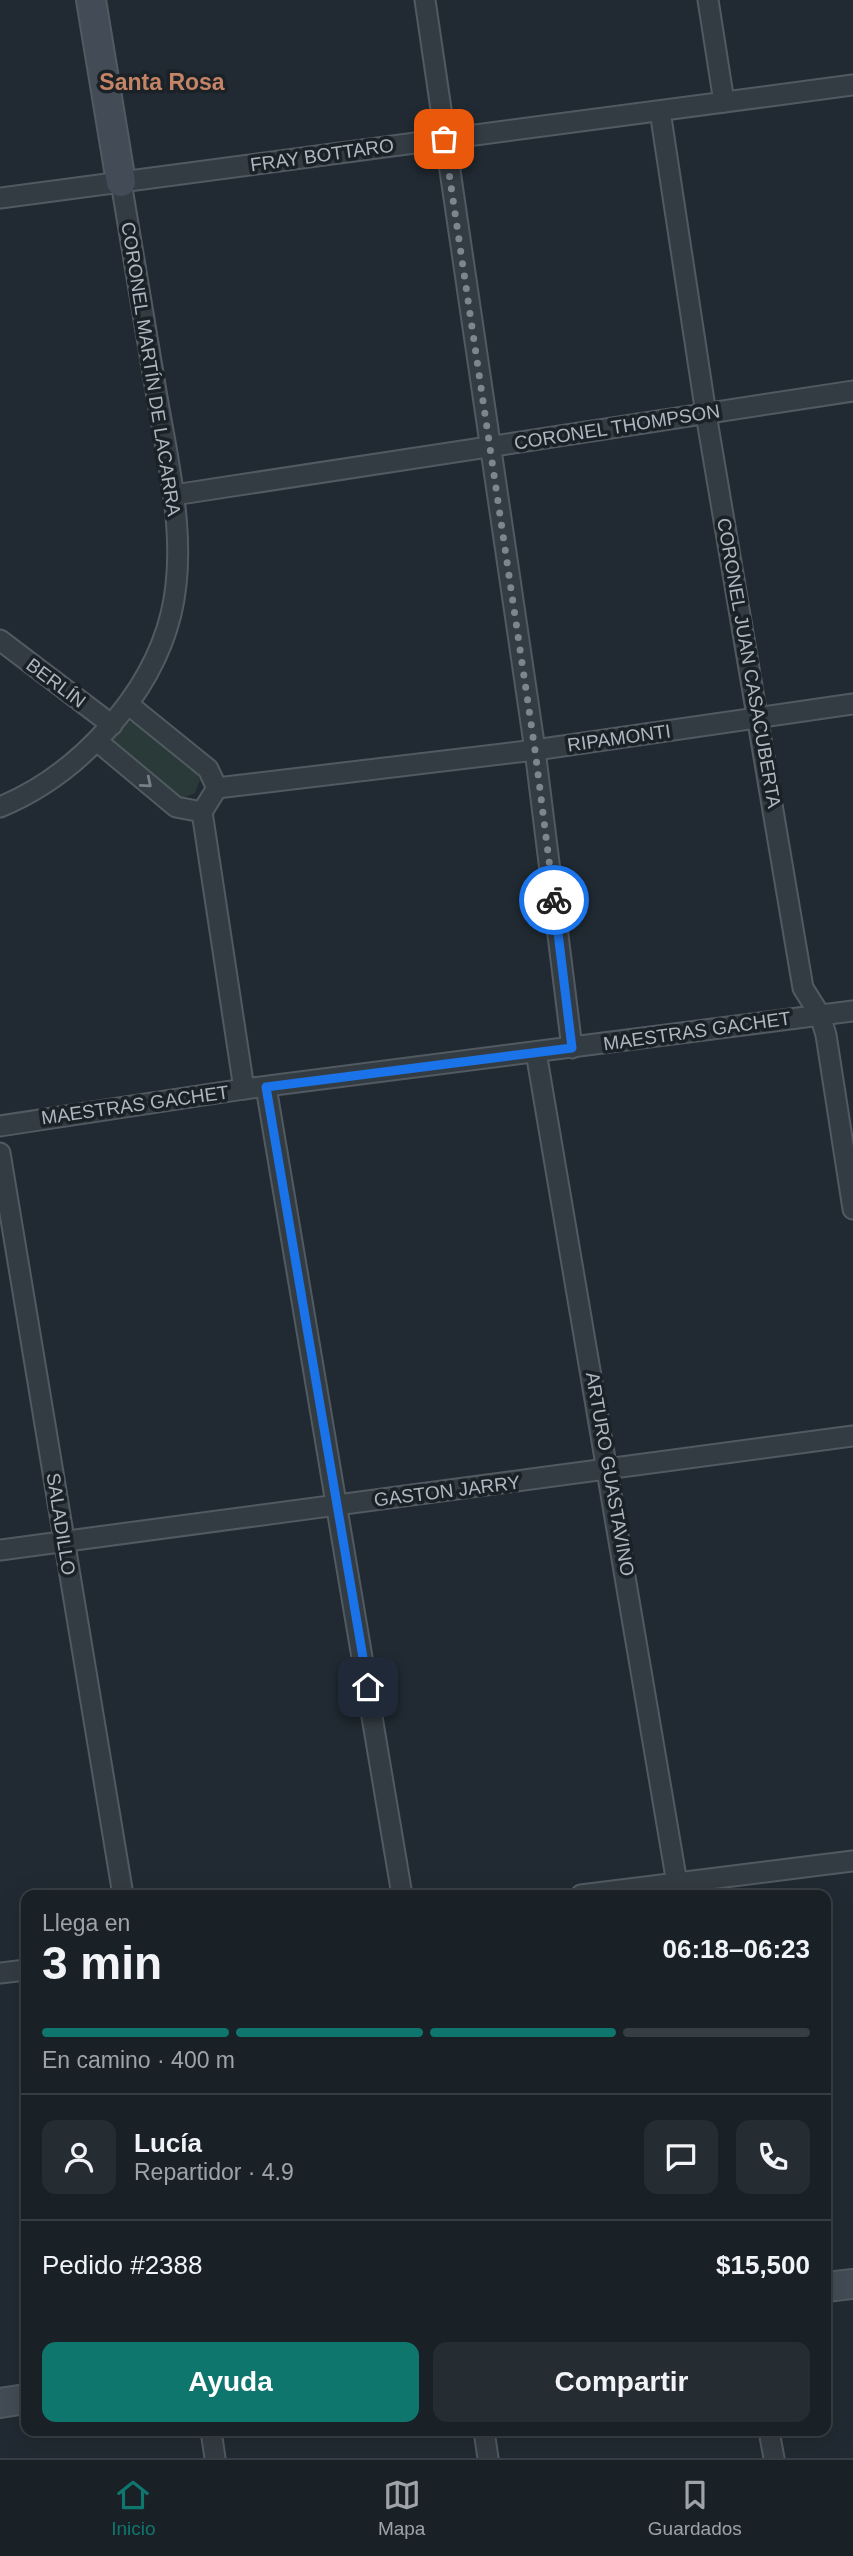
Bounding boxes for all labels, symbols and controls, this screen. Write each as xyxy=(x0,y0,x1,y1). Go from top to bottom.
district label: Santa Rosa xyxy=(99,69,225,95)
pin xyxy=(414,109,474,169)
icon: bag xyxy=(425,120,463,158)
street label: FRAY BOTTARO xyxy=(249,135,395,175)
street label: CORONEL MARTÍN DE LACARRA xyxy=(117,220,185,518)
street label: CORONEL THOMPSON xyxy=(513,400,721,454)
street label: CORONEL JUAN CASACUBERTA xyxy=(713,516,785,810)
street label: BERLÍN xyxy=(22,654,90,712)
street label: RIPAMONTI xyxy=(566,720,672,756)
one-way arrow xyxy=(139,774,151,787)
courier xyxy=(519,865,589,935)
icon: bike xyxy=(535,881,573,919)
street label: MAESTRAS GACHET xyxy=(602,1007,792,1055)
street label: MAESTRAS GACHET xyxy=(40,1081,230,1129)
street label: ARTURO GUASTAVINO xyxy=(582,1370,638,1578)
street label: SALADILLO xyxy=(43,1471,79,1577)
street label: GASTON JARRY xyxy=(373,1472,522,1510)
pin xyxy=(338,1657,398,1717)
icon: home xyxy=(349,1668,387,1706)
text: Llega en xyxy=(42,1910,130,1936)
text: 06:18–06:23 xyxy=(663,1934,810,1964)
text: 3 min xyxy=(42,1937,162,1989)
text: En camino · 400 m xyxy=(42,2047,235,2073)
button: person xyxy=(42,2120,116,2194)
button: chat xyxy=(644,2120,718,2194)
button: phone xyxy=(736,2120,810,2194)
text: Lucía xyxy=(134,2128,202,2158)
text: Repartidor · 4.9 xyxy=(134,2159,294,2185)
text: Pedido #2388 xyxy=(42,2250,202,2280)
text: $15,500 xyxy=(716,2250,810,2280)
button: Ayuda xyxy=(42,2342,419,2422)
button: Compartir xyxy=(433,2342,810,2422)
tab: Inicio xyxy=(111,2476,156,2540)
tab: Mapa xyxy=(378,2476,425,2540)
tab: Guardados xyxy=(648,2476,742,2540)

